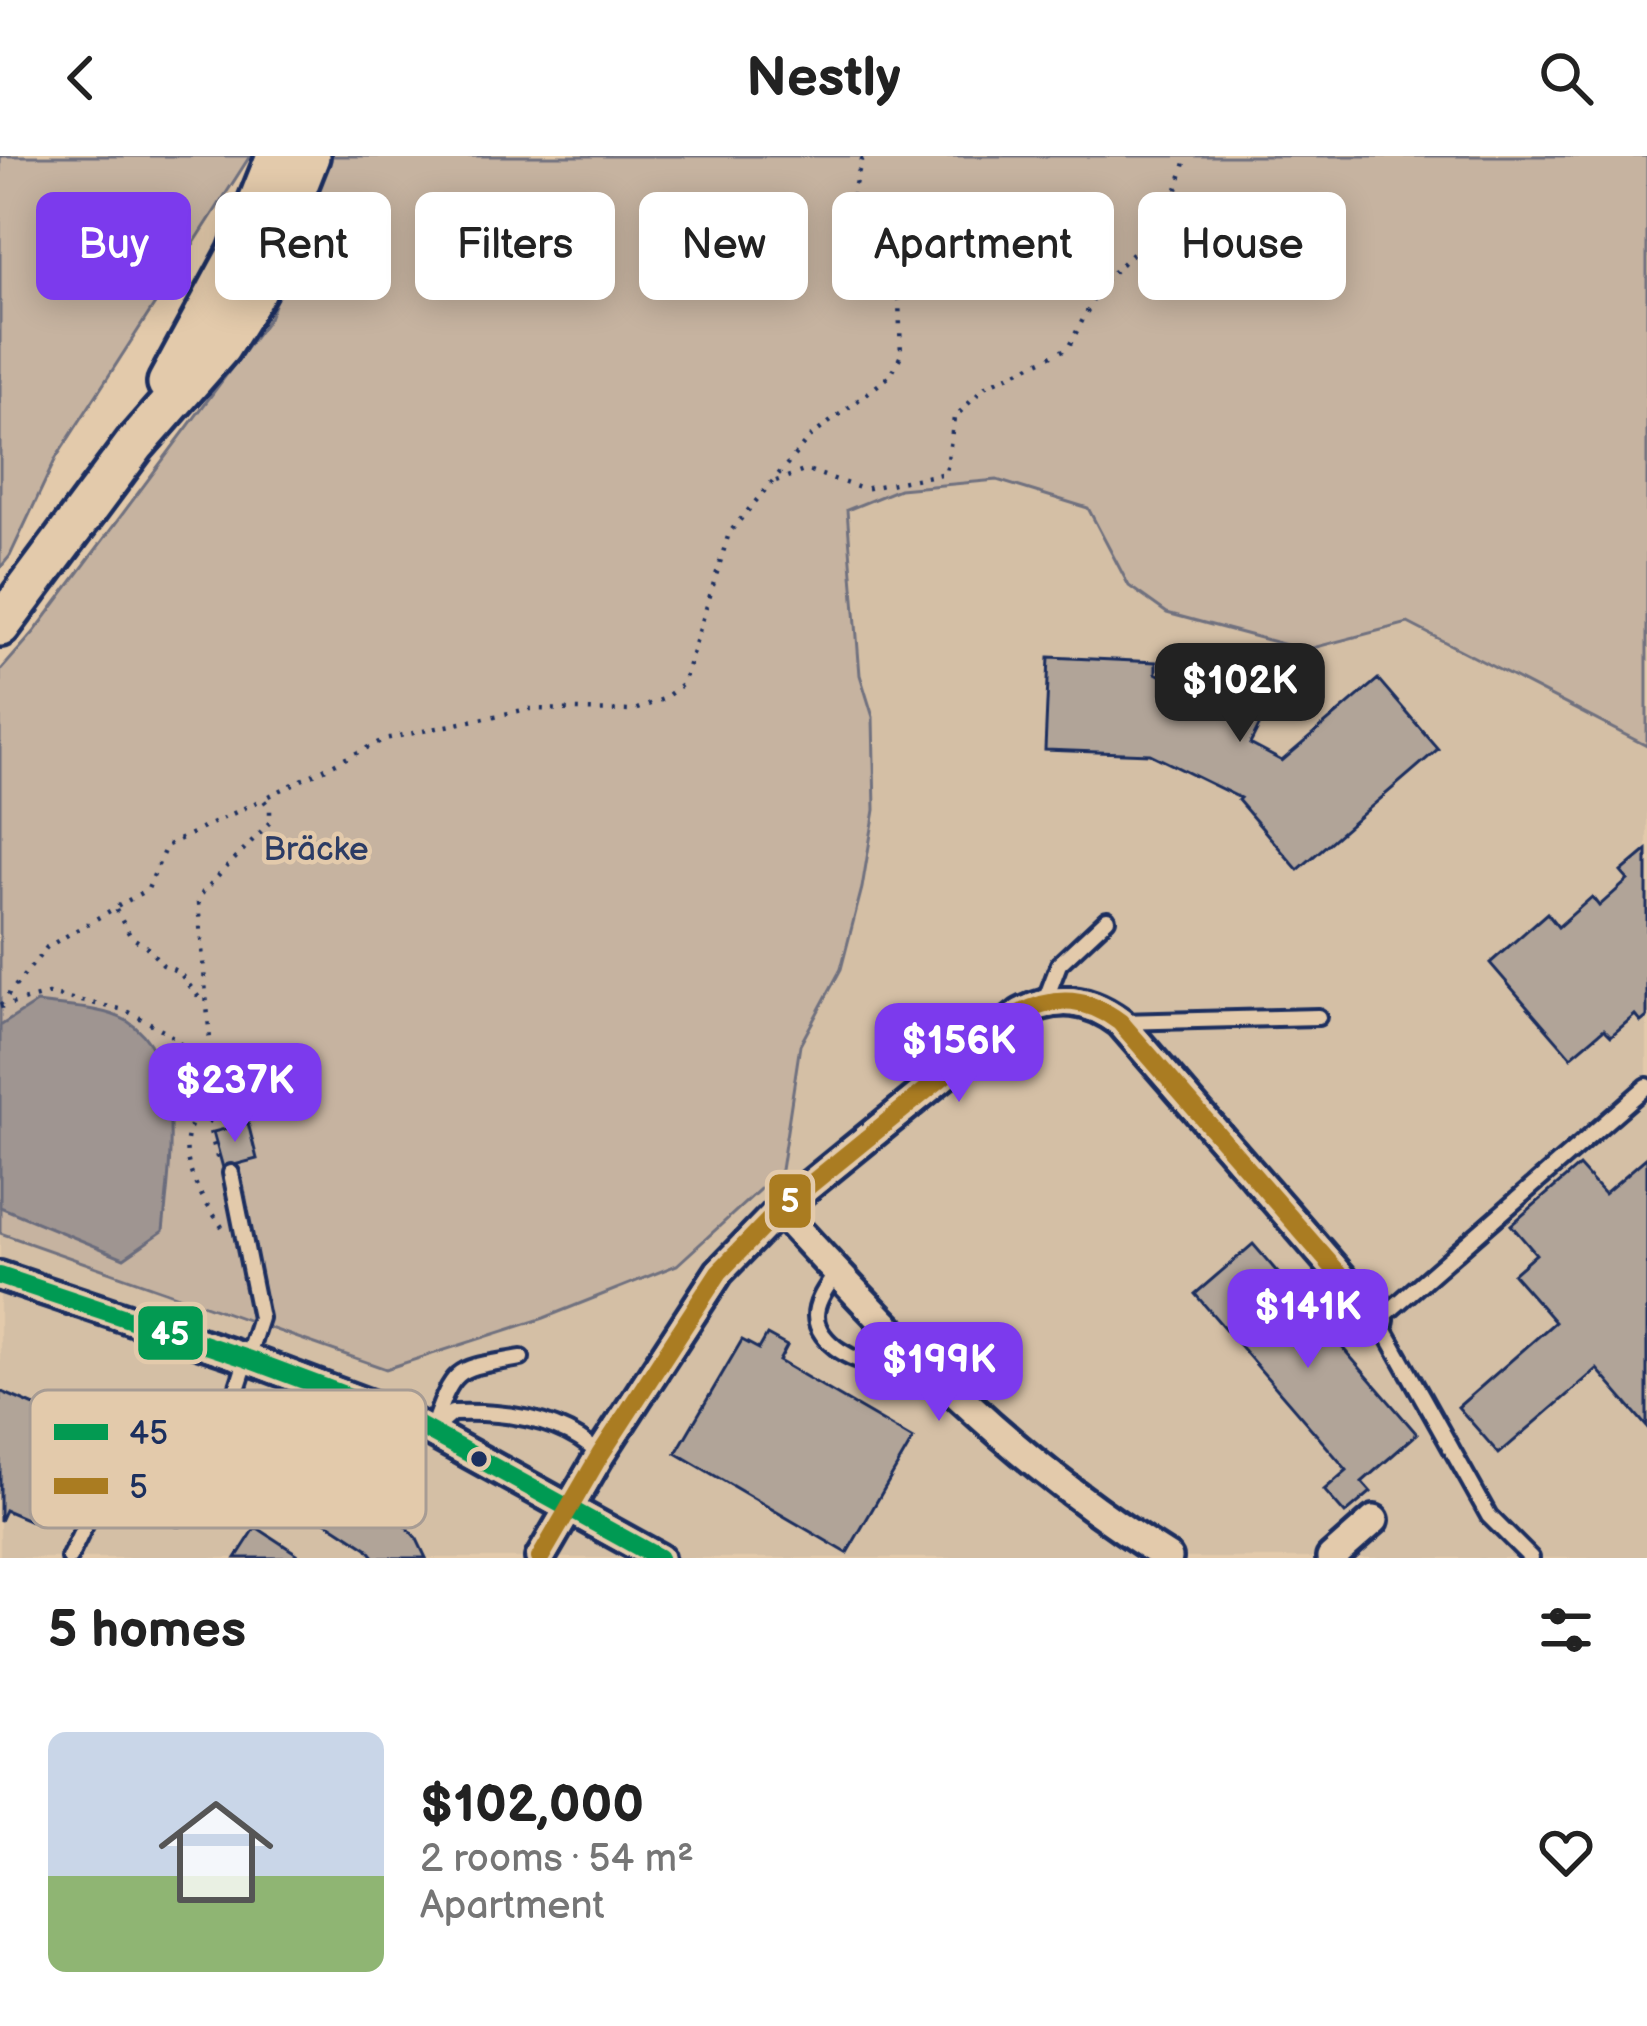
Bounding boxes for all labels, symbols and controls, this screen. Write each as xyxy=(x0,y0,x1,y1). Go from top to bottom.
icon: back xyxy=(48,45,114,111)
icon: search xyxy=(1533,45,1599,111)
text: Nestly xyxy=(746,46,901,111)
chip: Buy xyxy=(36,192,191,300)
chip: Rent xyxy=(215,192,391,300)
chip: Filters xyxy=(415,192,615,300)
chip: New xyxy=(639,192,808,300)
chip: Apartment xyxy=(832,192,1114,300)
chip: House xyxy=(1138,192,1346,300)
pin: $102K xyxy=(1156,643,1324,745)
text: $102K xyxy=(1182,658,1298,705)
park label: Bräcke xyxy=(263,830,369,870)
pin: $156K xyxy=(875,1003,1043,1105)
text: $156K xyxy=(902,1018,1016,1065)
pin: $237K xyxy=(151,1043,319,1145)
text: $237K xyxy=(176,1058,294,1105)
line badge: 5 xyxy=(767,1172,813,1230)
text: 5 xyxy=(780,1182,800,1222)
pin: $141K xyxy=(1224,1269,1392,1371)
text: $141K xyxy=(1254,1284,1362,1331)
line badge: 45 xyxy=(136,1304,205,1362)
text: 45 xyxy=(151,1315,189,1355)
pin: $199K xyxy=(855,1322,1023,1424)
text: $199K xyxy=(882,1337,996,1384)
legend xyxy=(30,1390,426,1528)
text: 45 xyxy=(129,1414,168,1454)
unlabelled marker xyxy=(468,1448,490,1470)
text: 5 xyxy=(129,1468,148,1508)
icon: filters xyxy=(1533,1597,1599,1663)
text: 5 homes xyxy=(48,1600,246,1661)
text: $102,000 xyxy=(420,1775,644,1836)
icon: home xyxy=(144,1780,288,1924)
icon: heart xyxy=(1533,1819,1599,1885)
text: 2 rooms · 54 m² xyxy=(420,1836,694,1883)
text: Apartment xyxy=(420,1883,604,1930)

